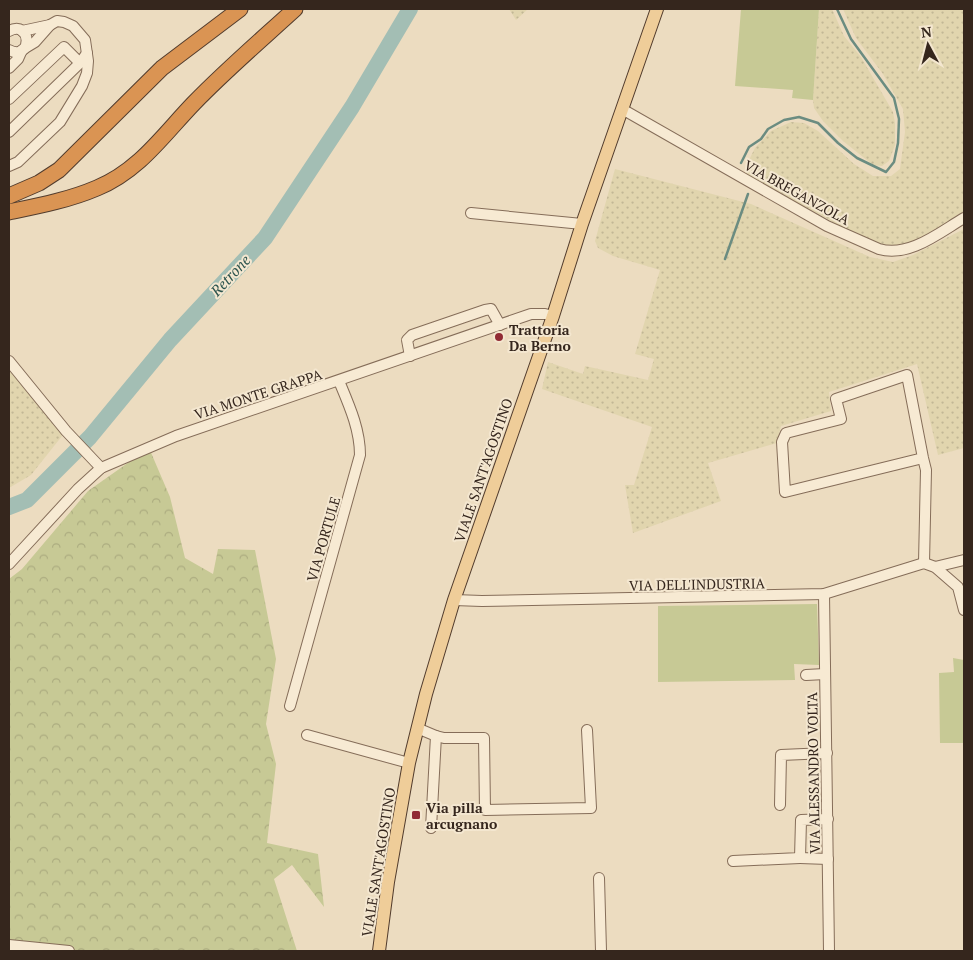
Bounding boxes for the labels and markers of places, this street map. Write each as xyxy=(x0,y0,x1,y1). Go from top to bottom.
place label: Trattoria Da Berno xyxy=(509,320,571,355)
marker: Trattoria Da Berno xyxy=(493,331,505,343)
place label: Via pilla arcugnano xyxy=(426,798,497,833)
marker: Via pilla arcugnano xyxy=(410,809,422,821)

